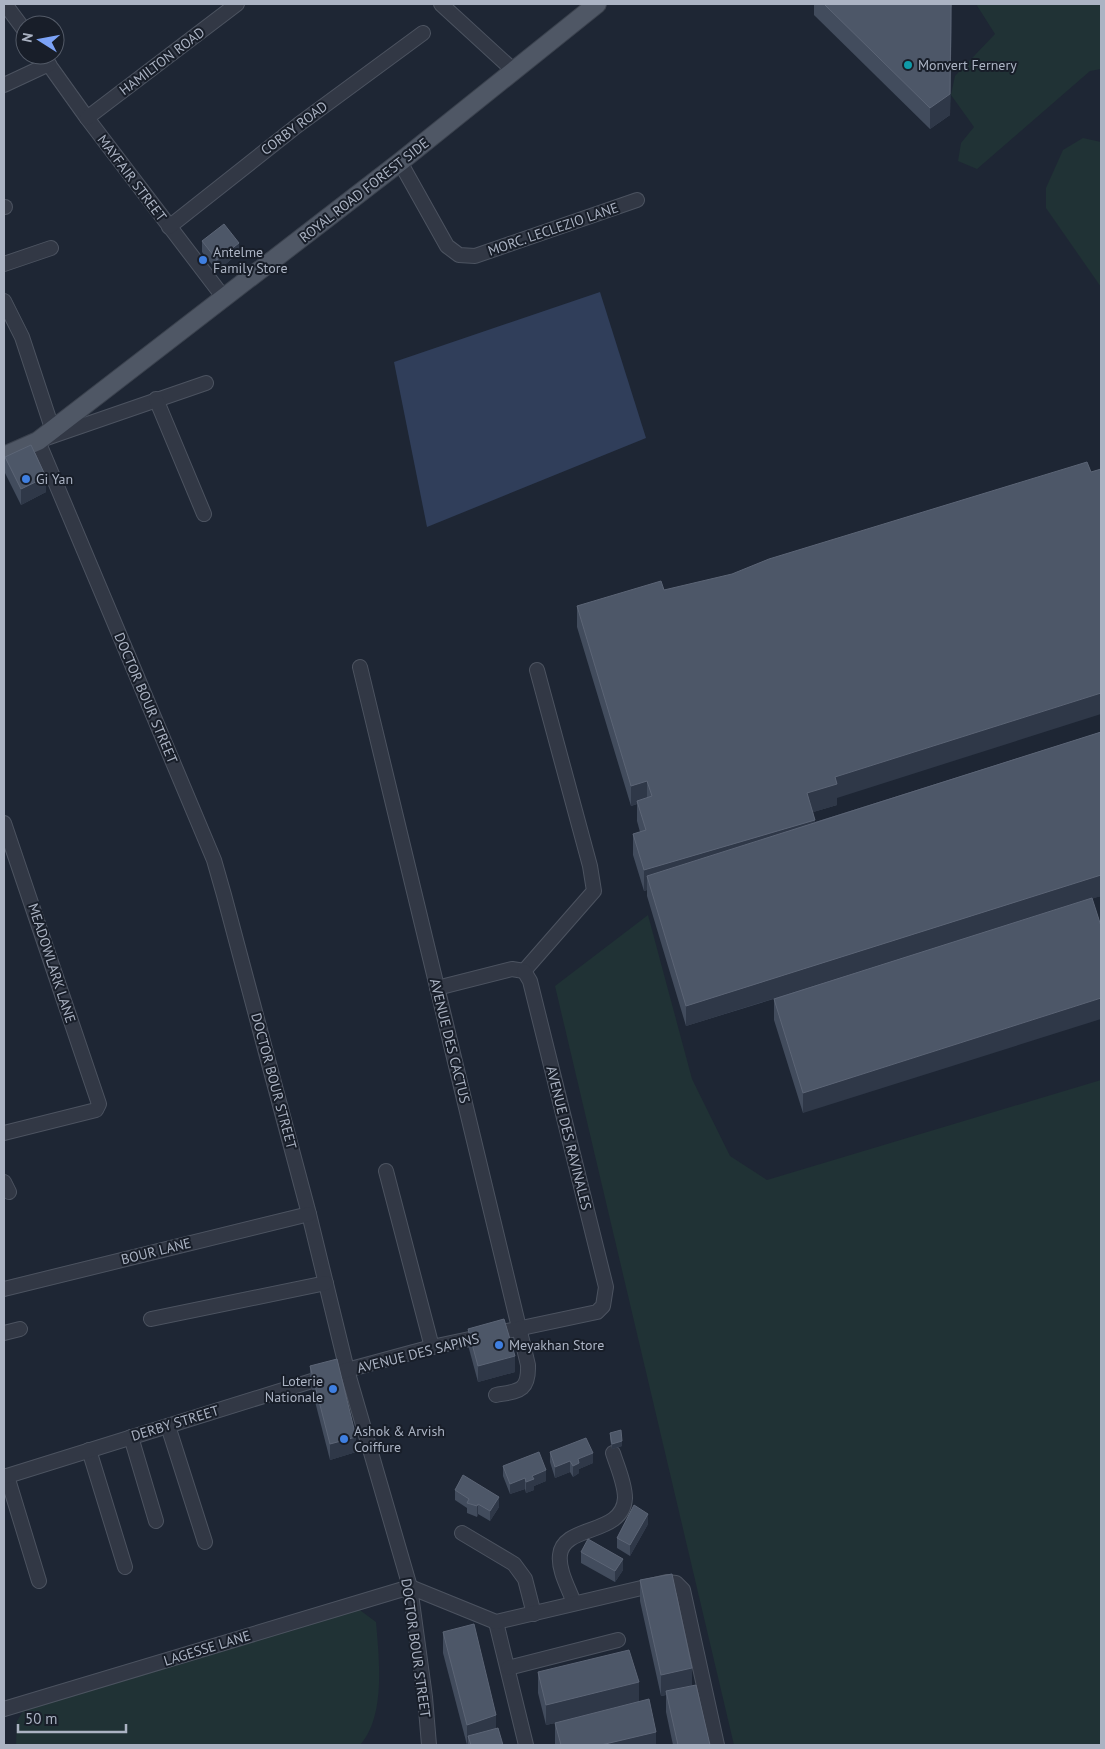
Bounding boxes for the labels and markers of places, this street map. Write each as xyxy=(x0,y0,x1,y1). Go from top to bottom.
place label: Monvert Fernery xyxy=(918,56,1017,74)
marker: Monvert Fernery xyxy=(902,59,914,71)
place label: Antelme Family Store xyxy=(213,243,288,277)
marker: Antelme Family Store xyxy=(197,254,209,266)
place label: Gi Yan xyxy=(36,470,73,488)
marker: Gi Yan xyxy=(20,473,32,485)
place label: Meyakhan Store xyxy=(509,1336,604,1354)
marker: Meyakhan Store xyxy=(493,1339,505,1351)
place label: Loterie Nationale xyxy=(265,1372,323,1406)
marker: Loterie Nationale xyxy=(327,1383,339,1395)
place label: Ashok & Arvish Coiffure xyxy=(354,1422,445,1456)
marker: Ashok & Arvish Coiffure xyxy=(338,1433,350,1445)

